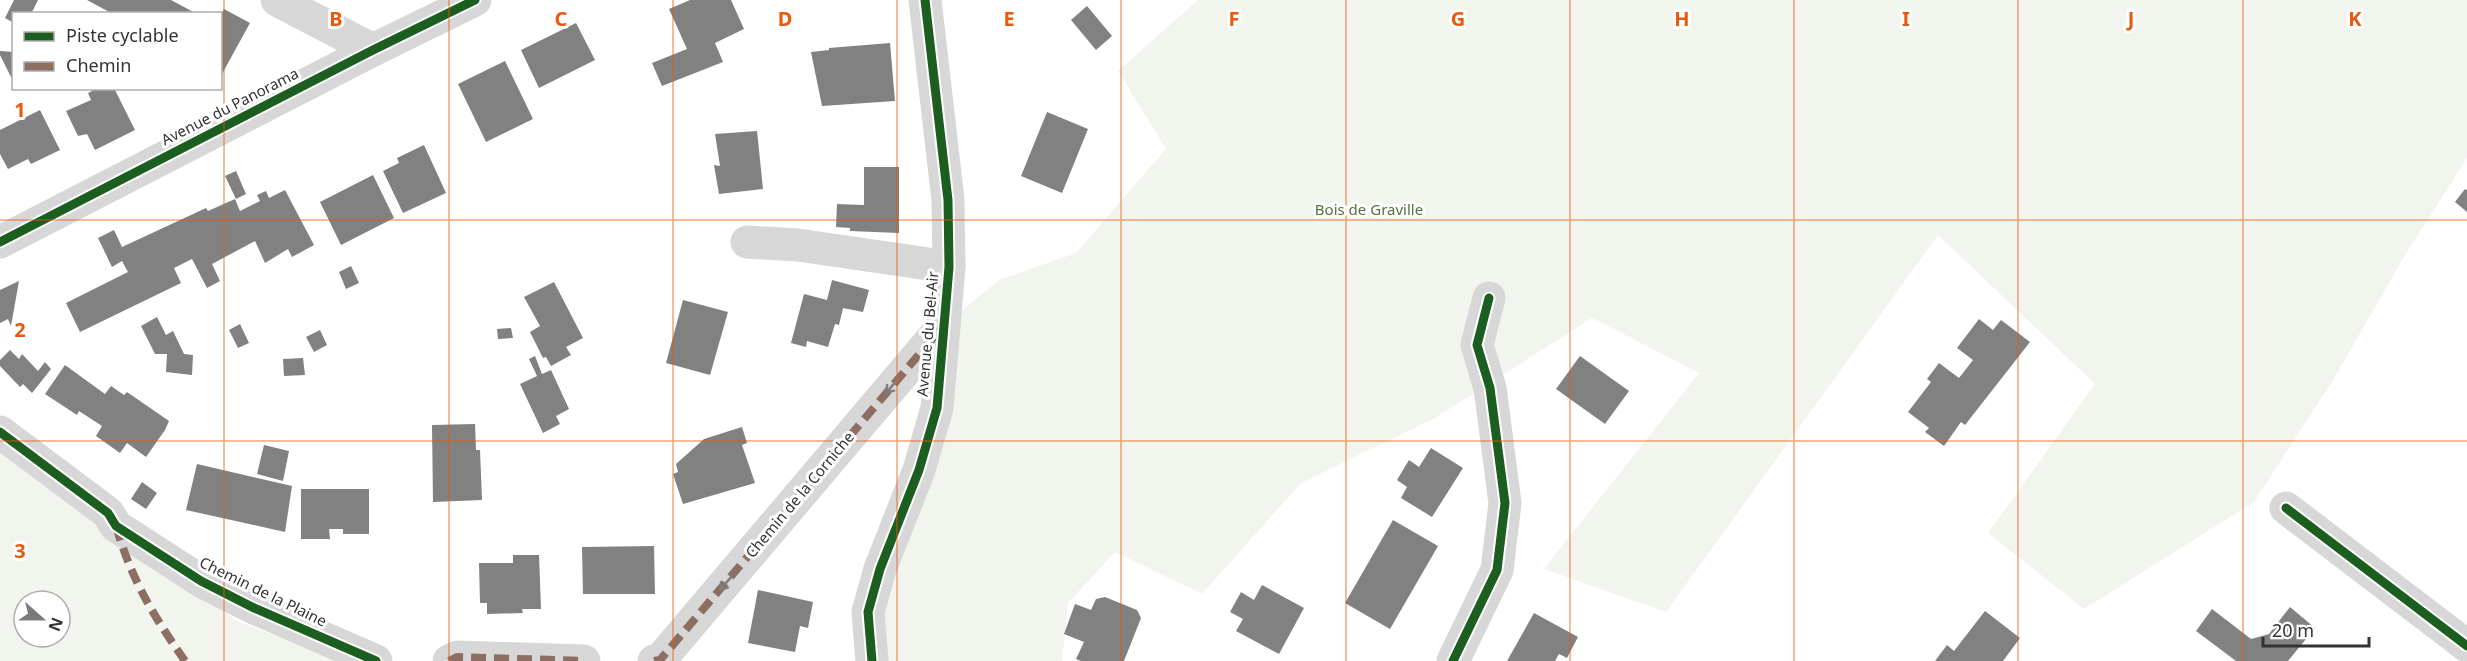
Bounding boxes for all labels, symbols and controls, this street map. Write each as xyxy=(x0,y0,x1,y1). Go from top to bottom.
text: B xyxy=(329,5,343,32)
text: C xyxy=(555,5,568,32)
text: D xyxy=(778,5,792,32)
text: E xyxy=(1003,5,1015,32)
text: F xyxy=(1229,5,1239,32)
text: G xyxy=(1451,5,1465,32)
text: H xyxy=(1674,5,1690,32)
text: I xyxy=(1902,5,1910,32)
text: J xyxy=(2126,5,2134,32)
text: K xyxy=(2348,5,2362,32)
legend xyxy=(12,12,222,90)
text: Piste cyclable xyxy=(66,23,179,47)
text: Chemin xyxy=(66,53,131,77)
street label: Avenue du Panorama xyxy=(157,63,302,149)
text: 1 xyxy=(14,96,26,123)
park label: Bois de Graville xyxy=(1315,199,1423,219)
street label: Avenue du Bel-Air xyxy=(912,271,942,397)
text: 2 xyxy=(14,316,26,343)
one-way arrow xyxy=(885,378,899,393)
street label: Chemin de la Corniche xyxy=(741,427,858,562)
text: 3 xyxy=(14,537,26,564)
street label: Chemin de la Plaine xyxy=(197,552,330,631)
one-way arrow xyxy=(719,575,732,591)
north arrow xyxy=(12,589,72,649)
scale bar xyxy=(2263,610,2370,648)
text: N xyxy=(43,614,69,634)
text: 20 m xyxy=(2272,618,2314,642)

